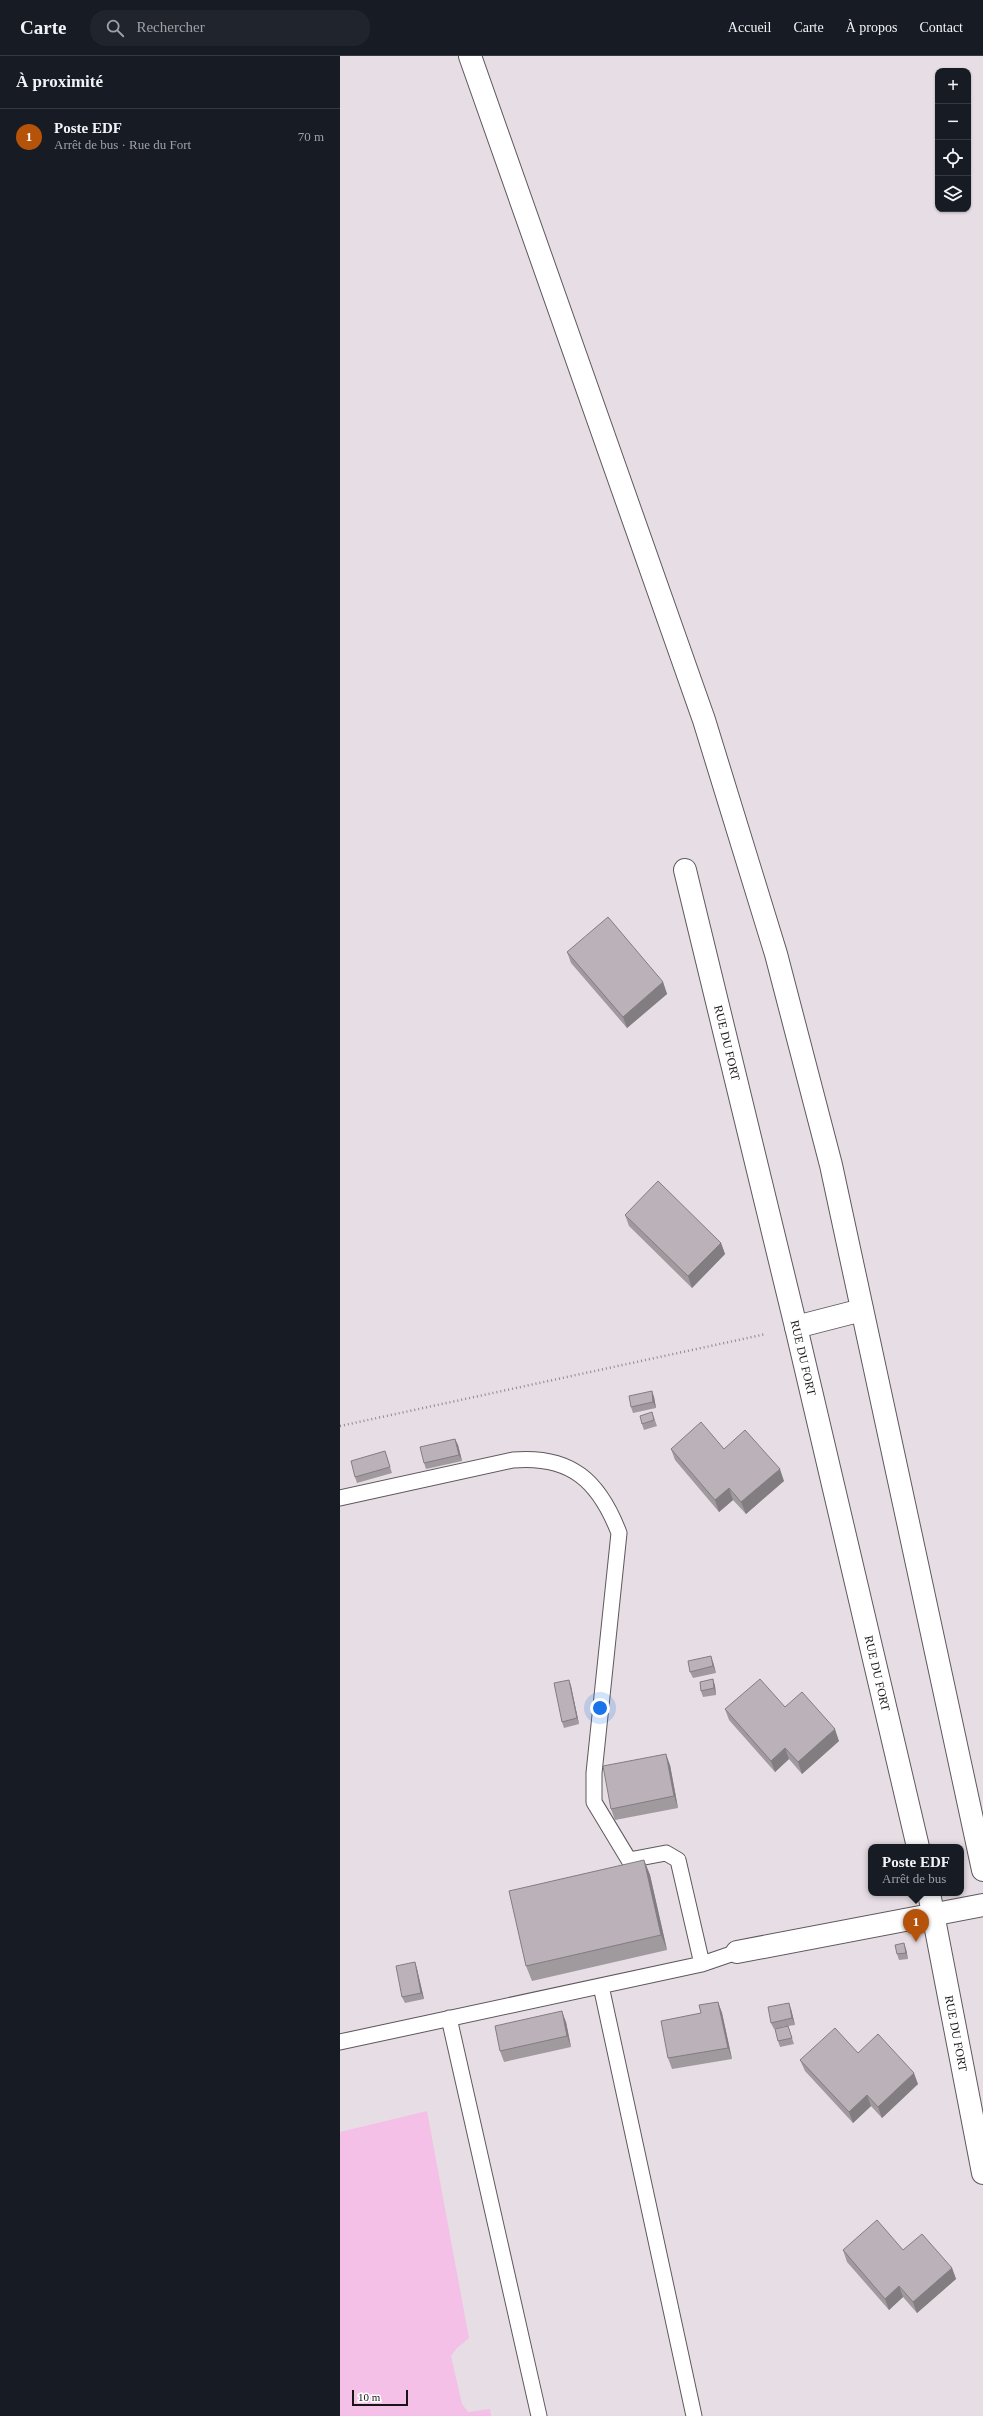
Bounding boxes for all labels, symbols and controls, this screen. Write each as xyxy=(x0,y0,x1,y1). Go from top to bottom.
search box xyxy=(90,10,370,46)
text: Carte xyxy=(20,17,66,38)
icon: search xyxy=(104,17,126,39)
text: Rechercher xyxy=(136,19,205,35)
text: Accueil xyxy=(728,20,771,35)
text: Carte xyxy=(793,20,824,35)
text: À propos xyxy=(846,20,897,35)
text: Contact xyxy=(919,20,963,35)
map controls xyxy=(935,68,971,212)
button: + xyxy=(935,68,971,104)
text: À proximité xyxy=(16,72,103,91)
button: − xyxy=(935,104,971,140)
text: Poste EDF xyxy=(54,120,122,136)
text: 1 xyxy=(26,129,32,144)
text: 70 m xyxy=(298,129,324,144)
text: Arrêt de bus · Rue du Fort xyxy=(54,137,191,152)
button: locate xyxy=(935,140,971,176)
button: layers xyxy=(935,176,971,212)
street label: RUE DU FORT xyxy=(711,1004,743,1083)
street label: RUE DU FORT xyxy=(788,1319,819,1398)
street label: RUE DU FORT xyxy=(862,1634,893,1713)
your location xyxy=(590,1698,610,1718)
popup xyxy=(868,1844,964,1896)
text: Poste EDF xyxy=(882,1854,950,1870)
text: Arrêt de bus xyxy=(882,1871,946,1886)
pin: 1 xyxy=(903,1909,929,1942)
street label: RUE DU FORT xyxy=(942,1994,970,2073)
scale bar xyxy=(352,2388,408,2407)
text: 10 m xyxy=(358,2391,380,2403)

